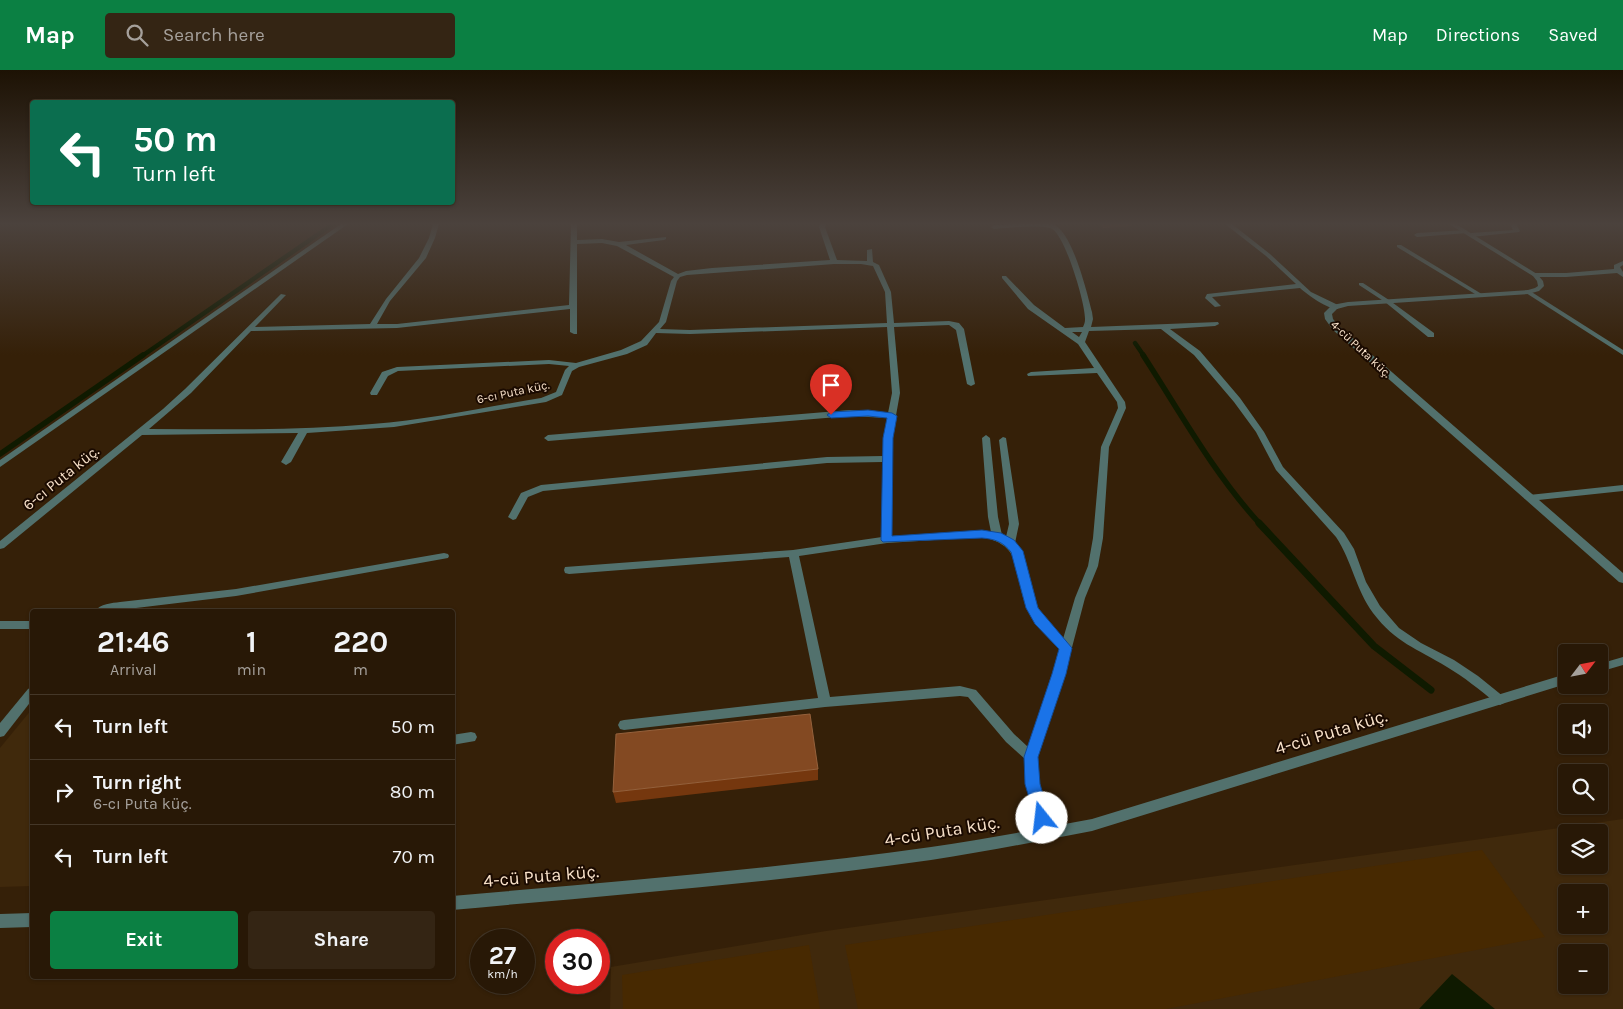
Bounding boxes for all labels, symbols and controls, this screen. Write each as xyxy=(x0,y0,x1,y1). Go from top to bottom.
search box xyxy=(105,13,455,58)
text: Map xyxy=(25,21,75,49)
icon: search xyxy=(123,21,151,49)
text: Search here xyxy=(163,24,265,46)
text: Map xyxy=(1372,24,1408,46)
text: Directions xyxy=(1436,24,1520,46)
text: Saved xyxy=(1548,24,1598,46)
text: 50 m xyxy=(133,119,218,160)
icon: left xyxy=(50,120,115,185)
text: Turn left xyxy=(133,161,216,187)
street label: 4-cü Puta küç. xyxy=(1328,317,1394,381)
pin xyxy=(810,364,852,415)
icon: arrive xyxy=(817,371,845,399)
street label: 6-cı Puta küç. xyxy=(475,377,551,407)
street label: 6-cı Puta küç. xyxy=(19,442,103,514)
text: 21:46 xyxy=(97,624,170,660)
text: 1 xyxy=(246,624,257,660)
text: 220 xyxy=(333,624,388,660)
north arrow xyxy=(1558,644,1608,694)
map controls xyxy=(1558,644,1608,994)
text: Arrival xyxy=(110,660,157,679)
text: min xyxy=(237,660,266,679)
text: m xyxy=(353,660,368,679)
button: sound xyxy=(1558,704,1608,754)
street label: 4-cü Puta küç. xyxy=(1272,705,1390,759)
icon: left xyxy=(50,713,78,741)
text: Turn left xyxy=(93,716,168,738)
text: 50 m xyxy=(391,716,435,738)
button: search xyxy=(1558,764,1608,814)
text: Turn right xyxy=(93,772,182,794)
icon: right xyxy=(50,778,78,806)
text: 80 m xyxy=(390,781,435,803)
position arrow xyxy=(1015,791,1067,843)
text: 6-cı Puta küç. xyxy=(93,794,192,813)
street label: 4-cü Puta küç. xyxy=(883,811,1001,851)
button: layers xyxy=(1558,824,1608,874)
icon: left xyxy=(50,843,78,871)
text: Turn left xyxy=(93,846,168,868)
text: 70 m xyxy=(393,846,435,868)
street label: 4-cü Puta küç. xyxy=(482,860,600,892)
button: + xyxy=(1558,884,1608,934)
button: Exit xyxy=(50,911,238,969)
button: Share xyxy=(248,911,435,969)
speed limit sign: 30 xyxy=(545,929,610,994)
text: 27 xyxy=(489,941,516,970)
button: − xyxy=(1558,944,1608,994)
text: km/h xyxy=(487,967,518,981)

